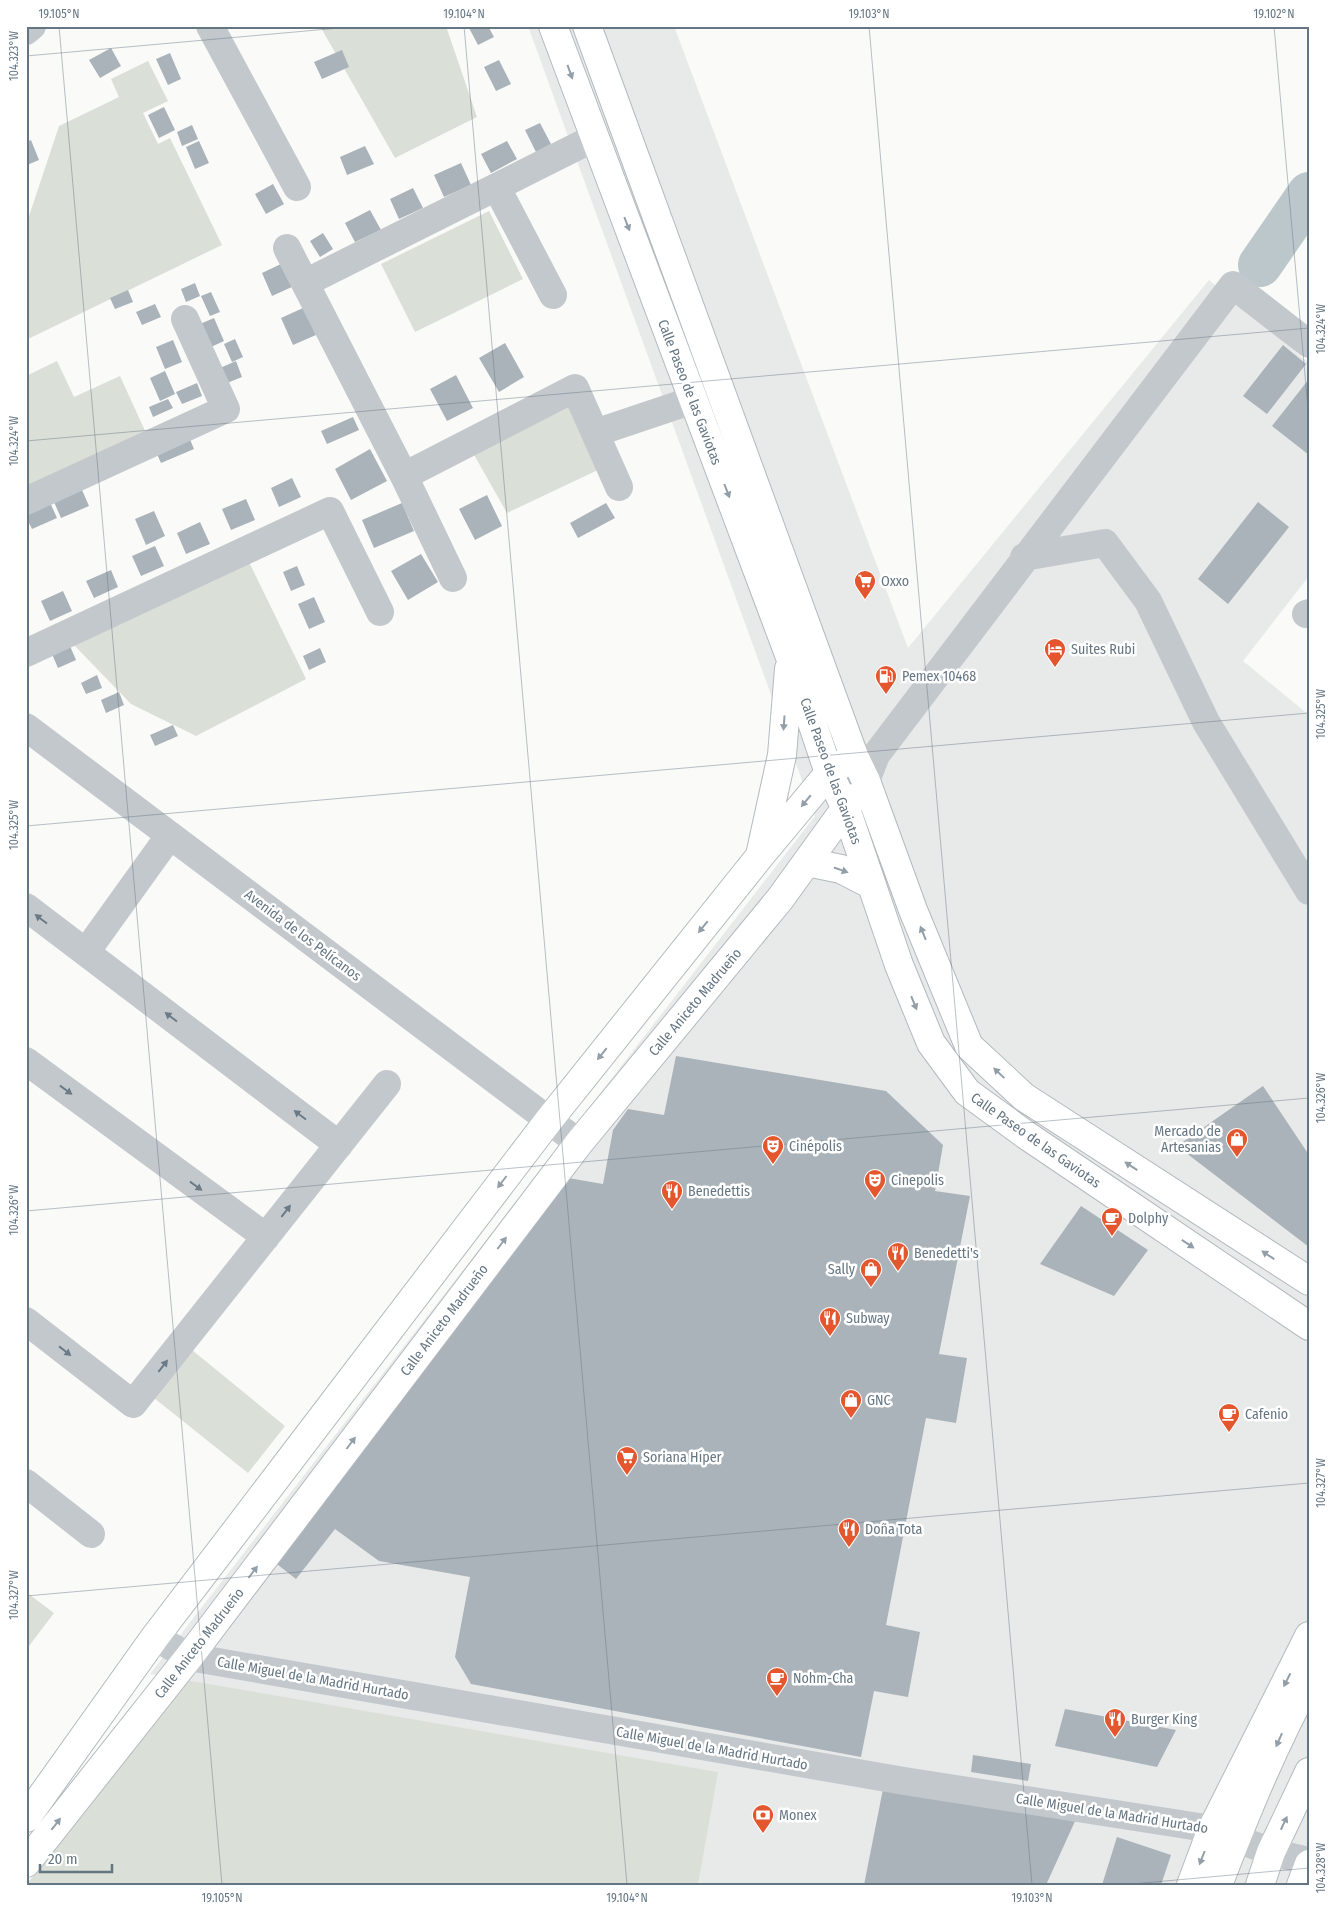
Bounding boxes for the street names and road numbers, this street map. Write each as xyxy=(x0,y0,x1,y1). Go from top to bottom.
street label: Calle Paseo de las Gaviotas xyxy=(654,317,725,467)
street label: Calle Paseo de las Gaviotas xyxy=(796,696,865,847)
street label: Avenida de los Pelícanos xyxy=(241,886,364,985)
street label: Calle Aniceto Madrueño xyxy=(645,945,745,1060)
street label: Calle Paseo de las Gaviotas xyxy=(968,1089,1104,1192)
street label: Calle Aniceto Madrueño xyxy=(397,1261,492,1379)
street label: Calle Aniceto Madrueño xyxy=(151,1585,248,1702)
street label: Calle Miguel de la Madrid Hurtado xyxy=(216,1653,410,1704)
street label: Calle Miguel de la Madrid Hurtado xyxy=(615,1723,809,1774)
street label: Calle Miguel de la Madrid Hurtado xyxy=(1015,1790,1209,1837)

